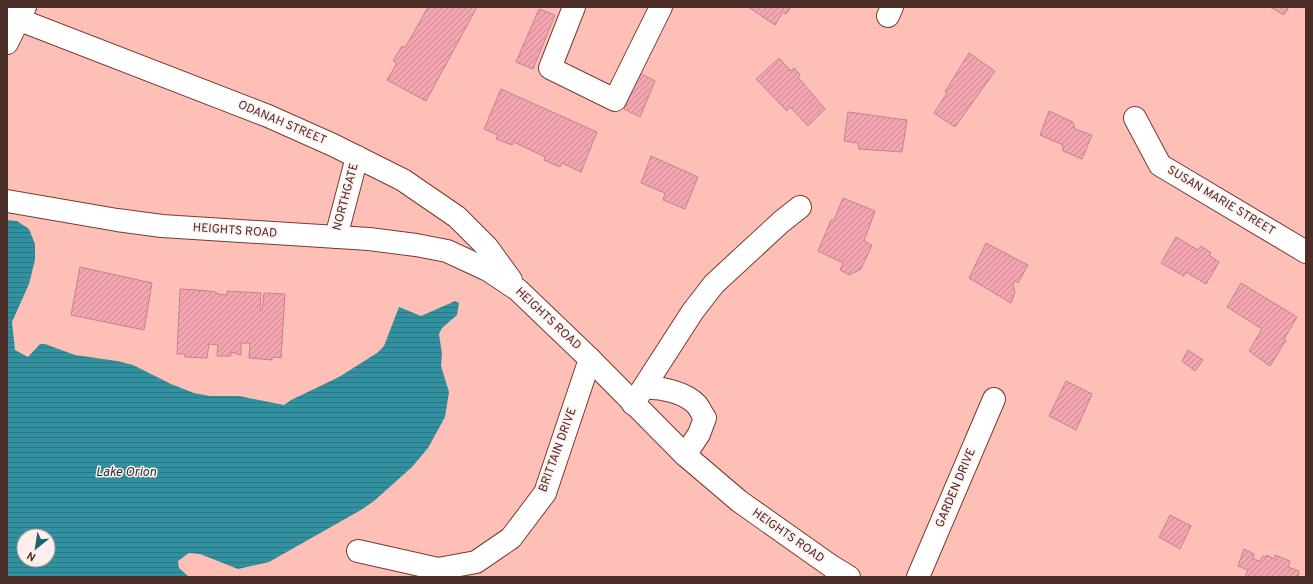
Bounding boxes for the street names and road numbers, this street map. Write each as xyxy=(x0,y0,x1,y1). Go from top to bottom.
street label: ODANAH STREET xyxy=(235,97,329,149)
street label: NORTHGATE xyxy=(329,162,363,232)
street label: SUSAN MARIE STREET xyxy=(1164,162,1278,240)
street label: HEIGHTS ROAD xyxy=(192,220,278,242)
street label: HEIGHTS ROAD xyxy=(512,284,584,354)
street label: BRITTAIN DRIVE xyxy=(535,406,581,494)
street label: GARDEN DRIVE xyxy=(932,446,980,530)
street label: HEIGHTS ROAD xyxy=(749,505,827,567)

